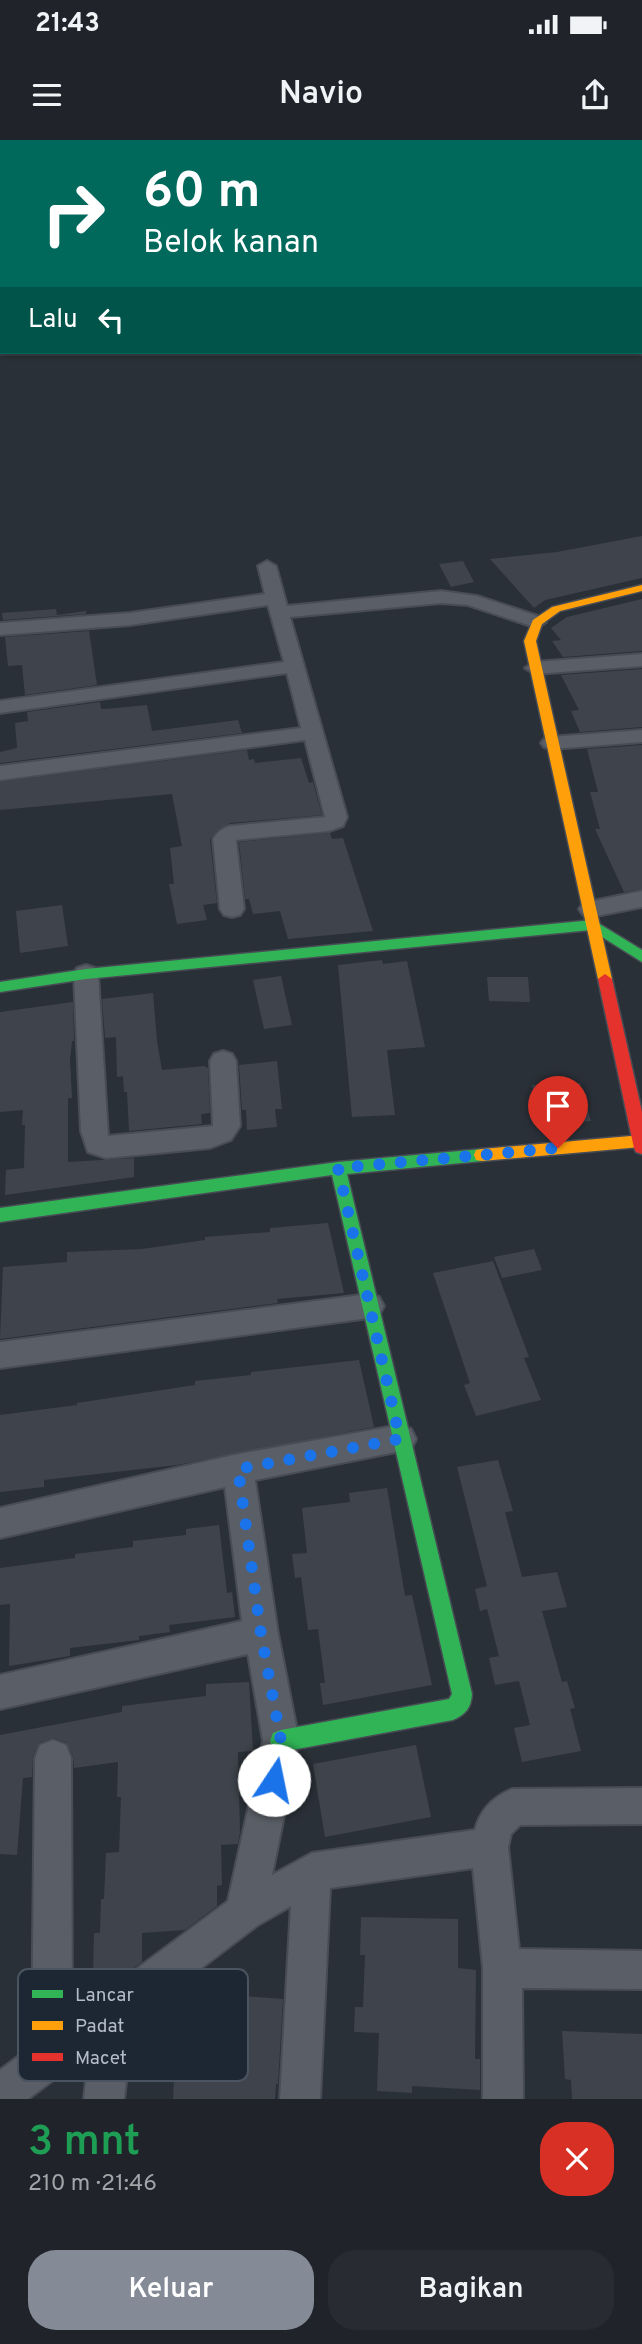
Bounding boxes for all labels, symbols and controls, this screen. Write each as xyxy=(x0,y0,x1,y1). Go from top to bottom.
text: 21:43 xyxy=(35,8,100,41)
text: Navio xyxy=(279,75,363,115)
icon: menu xyxy=(28,76,66,114)
icon: share xyxy=(576,76,614,114)
text: 60 m xyxy=(143,163,261,225)
icon: right xyxy=(28,168,119,259)
text: Belok kanan xyxy=(143,224,319,264)
icon: left xyxy=(92,301,130,339)
text: Lalu xyxy=(28,304,78,337)
pin xyxy=(528,1076,588,1148)
icon: arrive xyxy=(539,1087,577,1125)
position arrow xyxy=(237,1743,311,1817)
legend xyxy=(18,1969,248,2081)
text: Lancar xyxy=(75,1984,134,2008)
text: Padat xyxy=(75,2015,124,2039)
text: Macet xyxy=(75,2047,127,2071)
text: 3 mnt xyxy=(28,2117,140,2170)
button: close xyxy=(540,2122,614,2196)
text: 210 m · 21:46 xyxy=(28,2170,157,2199)
button: Keluar xyxy=(28,2250,314,2330)
button: Bagikan xyxy=(328,2250,614,2330)

